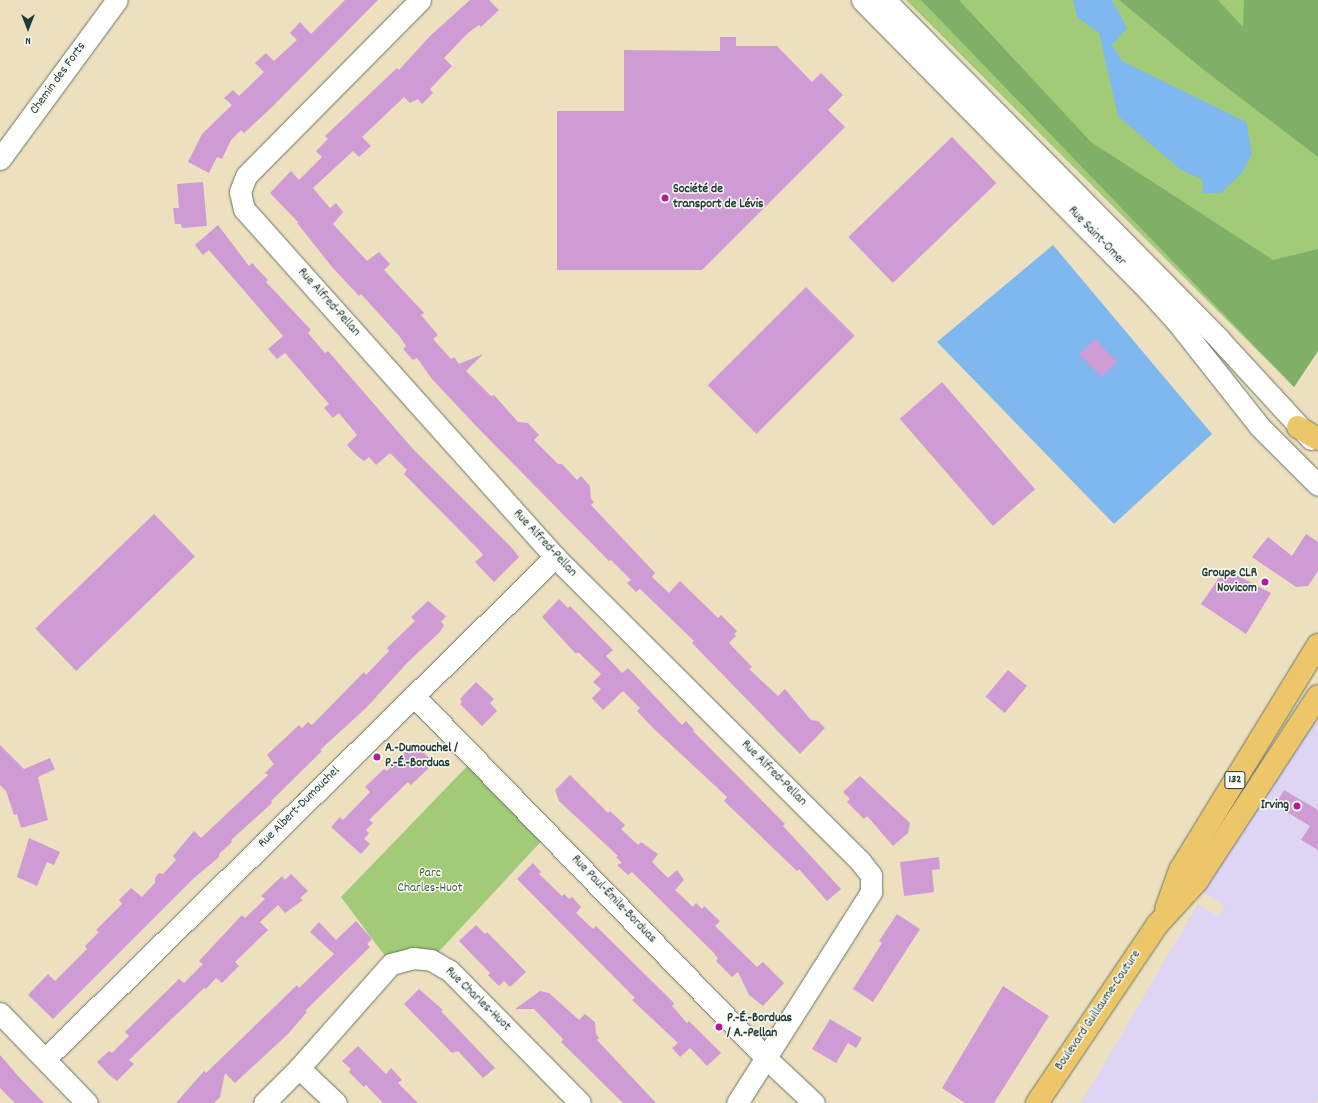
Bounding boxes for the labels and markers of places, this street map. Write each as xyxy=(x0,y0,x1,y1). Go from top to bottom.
place label: Société de transport de Lévis xyxy=(673,183,764,214)
marker: Société de transport de Lévis xyxy=(660,193,670,203)
place label: Groupe CLR Novicom xyxy=(1201,567,1257,598)
marker: Groupe CLR Novicom xyxy=(1260,577,1270,587)
place label: A.-Dumouchel / P.-É.-Borduas xyxy=(385,742,458,773)
marker: A.-Dumouchel / P.-É.-Borduas xyxy=(372,752,382,762)
place label: Irving xyxy=(1261,798,1289,814)
marker: Irving xyxy=(1292,801,1302,811)
place label: P.-É.-Borduas / A.-Pellan xyxy=(727,1012,792,1043)
marker: P.-É.-Borduas / A.-Pellan xyxy=(714,1022,724,1032)

